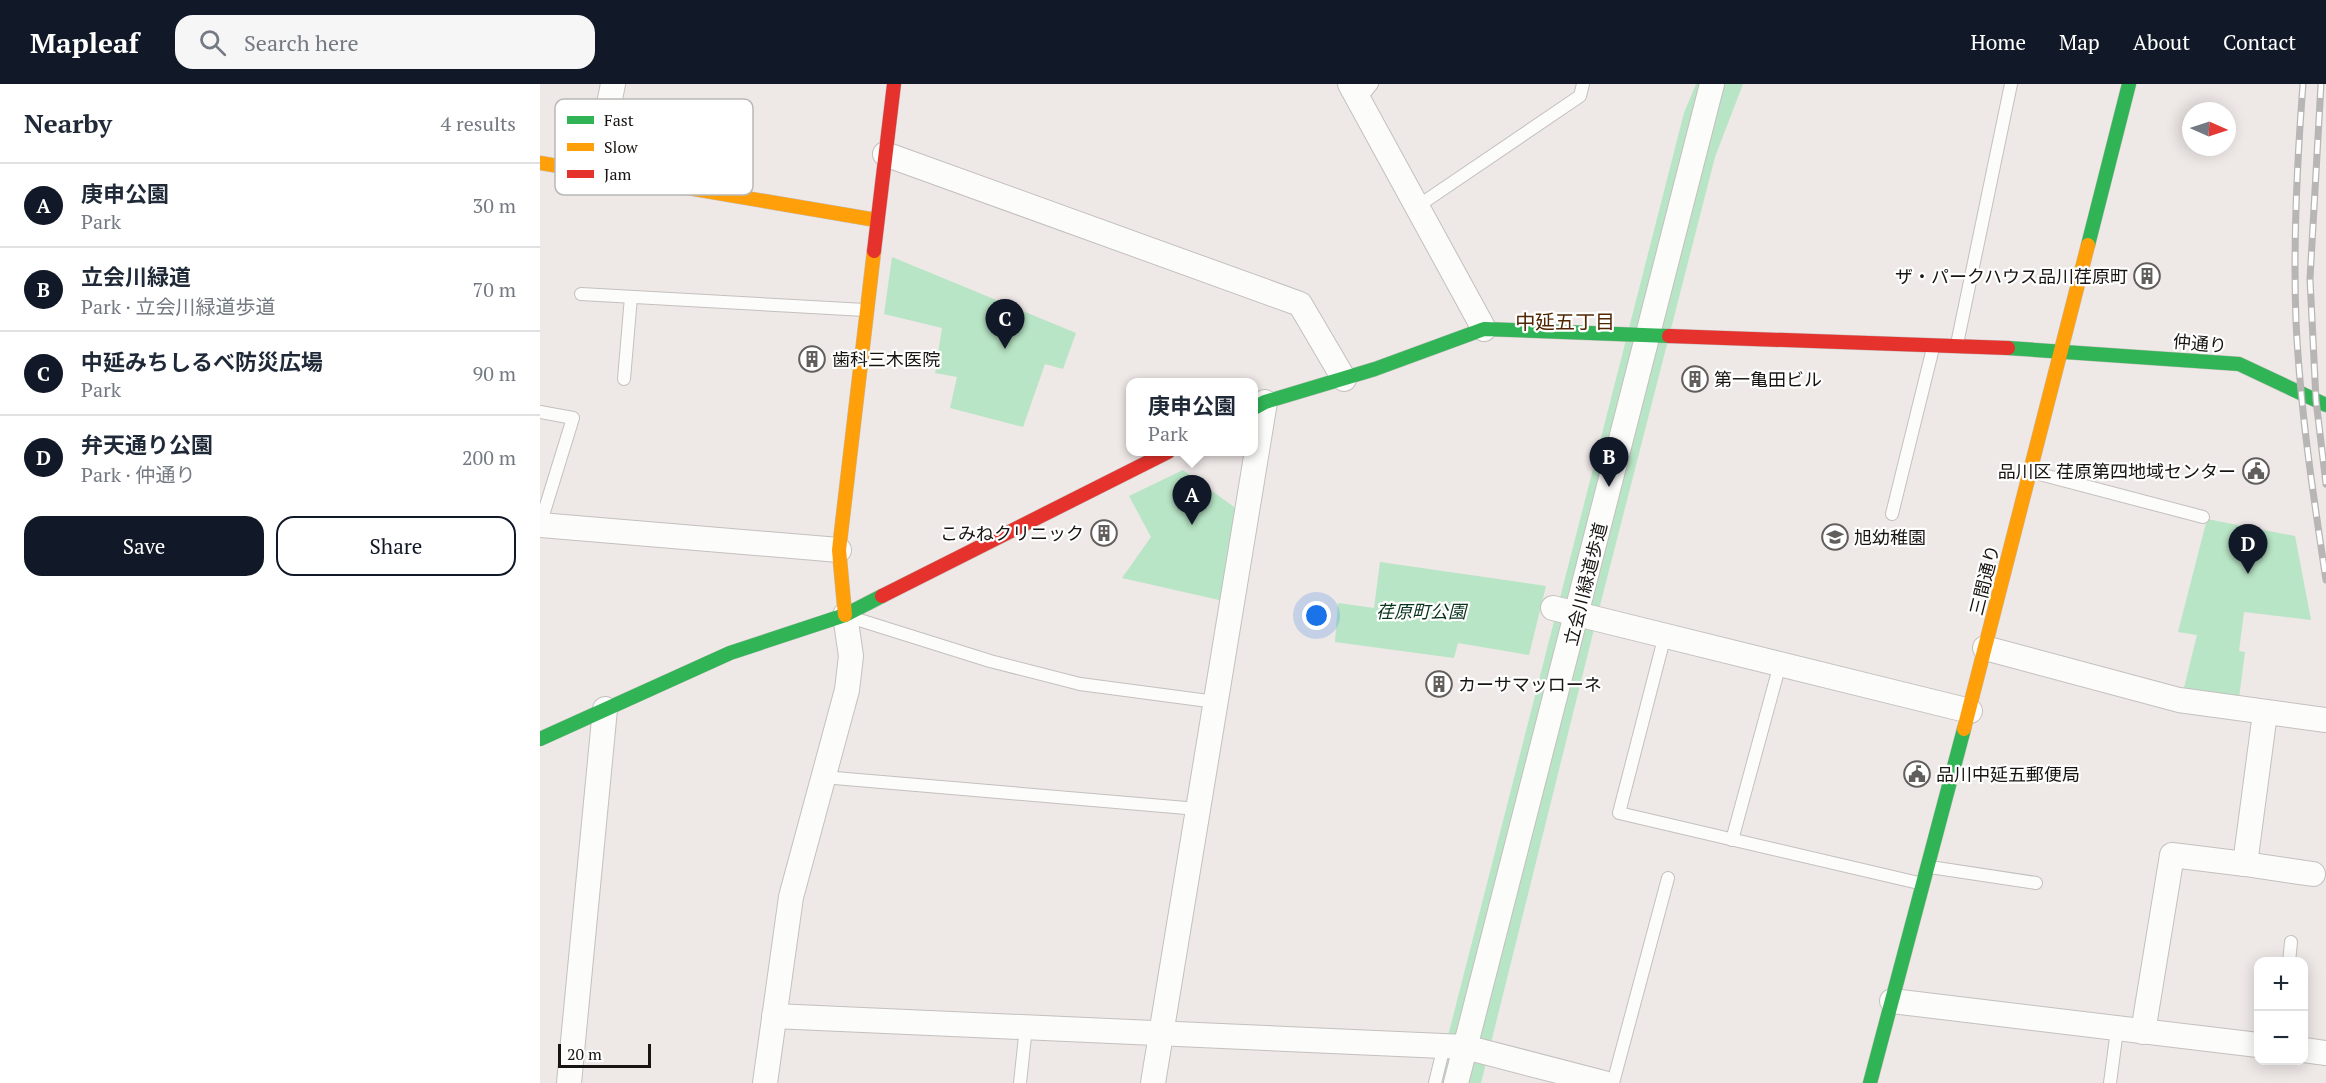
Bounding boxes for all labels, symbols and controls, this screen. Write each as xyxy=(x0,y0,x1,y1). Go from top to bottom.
search box xyxy=(175,15,595,69)
text: Mapleaf xyxy=(30,24,139,61)
icon: search xyxy=(196,26,229,59)
text: Search here xyxy=(244,28,358,57)
text: Home xyxy=(1970,28,2026,56)
text: Map xyxy=(2059,28,2100,56)
text: About xyxy=(2133,28,2190,56)
text: Contact xyxy=(2223,28,2296,56)
legend xyxy=(555,99,753,195)
north arrow xyxy=(2182,102,2236,156)
text: Nearby xyxy=(24,106,112,140)
text: Fast xyxy=(604,109,634,131)
text: 4 results xyxy=(441,110,516,137)
text: Slow xyxy=(604,136,638,158)
text: Jam xyxy=(604,163,632,185)
text: 庚申公園 xyxy=(81,179,169,208)
text: A xyxy=(36,192,51,219)
text: 30 m xyxy=(473,192,516,219)
text: Park xyxy=(81,208,121,235)
building icon: ザ・パークハウス品川荏原町 xyxy=(2132,261,2162,291)
text: 立会川緑道 xyxy=(81,262,191,291)
place label: ザ・パークハウス品川荏原町 xyxy=(1895,264,2128,288)
text: B xyxy=(37,276,50,303)
text: 70 m xyxy=(473,276,516,303)
text: Park · 立会川緑道歩道 xyxy=(81,293,276,320)
pin: C xyxy=(986,300,1024,349)
district label: 中延五丁目 xyxy=(1515,308,1615,335)
street label: 仲通り xyxy=(2172,329,2228,357)
building icon: 歯科三木医院 xyxy=(797,344,827,374)
text: 中延みちしるべ防災広場 xyxy=(81,347,323,376)
place label: 歯科三木医院 xyxy=(832,347,940,371)
text: C xyxy=(37,360,50,387)
text: 90 m xyxy=(473,360,516,387)
building icon: 第一亀田ビル xyxy=(1680,364,1710,394)
place label: 第一亀田ビル xyxy=(1714,367,1822,391)
text: Park xyxy=(81,376,121,403)
popup xyxy=(1126,378,1258,456)
text: 庚申公園 xyxy=(1148,391,1236,420)
text: Park xyxy=(1148,420,1188,447)
text: 弁天通り公園 xyxy=(81,430,213,459)
pin: B xyxy=(1590,438,1628,487)
text: D xyxy=(36,444,51,471)
text: 200 m xyxy=(462,444,516,471)
public building icon: 品川区 荏原第四地域センター xyxy=(2241,456,2271,486)
place label: 品川区 荏原第四地域センター xyxy=(1998,459,2236,483)
text: Park · 仲通り xyxy=(81,461,196,488)
pin: A xyxy=(1172,476,1212,525)
button: Save xyxy=(24,516,264,576)
button: Share xyxy=(276,516,516,576)
building icon: こみねクリニック xyxy=(1089,518,1119,548)
street label: 立会川緑道歩道 xyxy=(1558,520,1612,648)
place label: こみねクリニック xyxy=(940,521,1084,545)
school or university icon: 旭幼稚園 xyxy=(1820,522,1850,552)
pin: D xyxy=(2228,524,2268,574)
place label: 旭幼稚園 xyxy=(1854,525,1926,549)
street label: 三間通り xyxy=(1964,542,2004,618)
park label: 荏原町公園 xyxy=(1376,599,1469,623)
your location xyxy=(1302,601,1331,630)
building icon: カーサマッローネ xyxy=(1424,669,1454,699)
place label: カーサマッローネ xyxy=(1458,672,1602,696)
public building icon: 品川中延五郵便局 xyxy=(1902,759,1932,789)
place label: 品川中延五郵便局 xyxy=(1936,762,2080,786)
map controls xyxy=(2254,957,2308,1065)
button: + xyxy=(2254,957,2308,1011)
button: − xyxy=(2254,1011,2308,1065)
scale bar xyxy=(558,1041,651,1068)
text: 20 m xyxy=(567,1043,602,1065)

